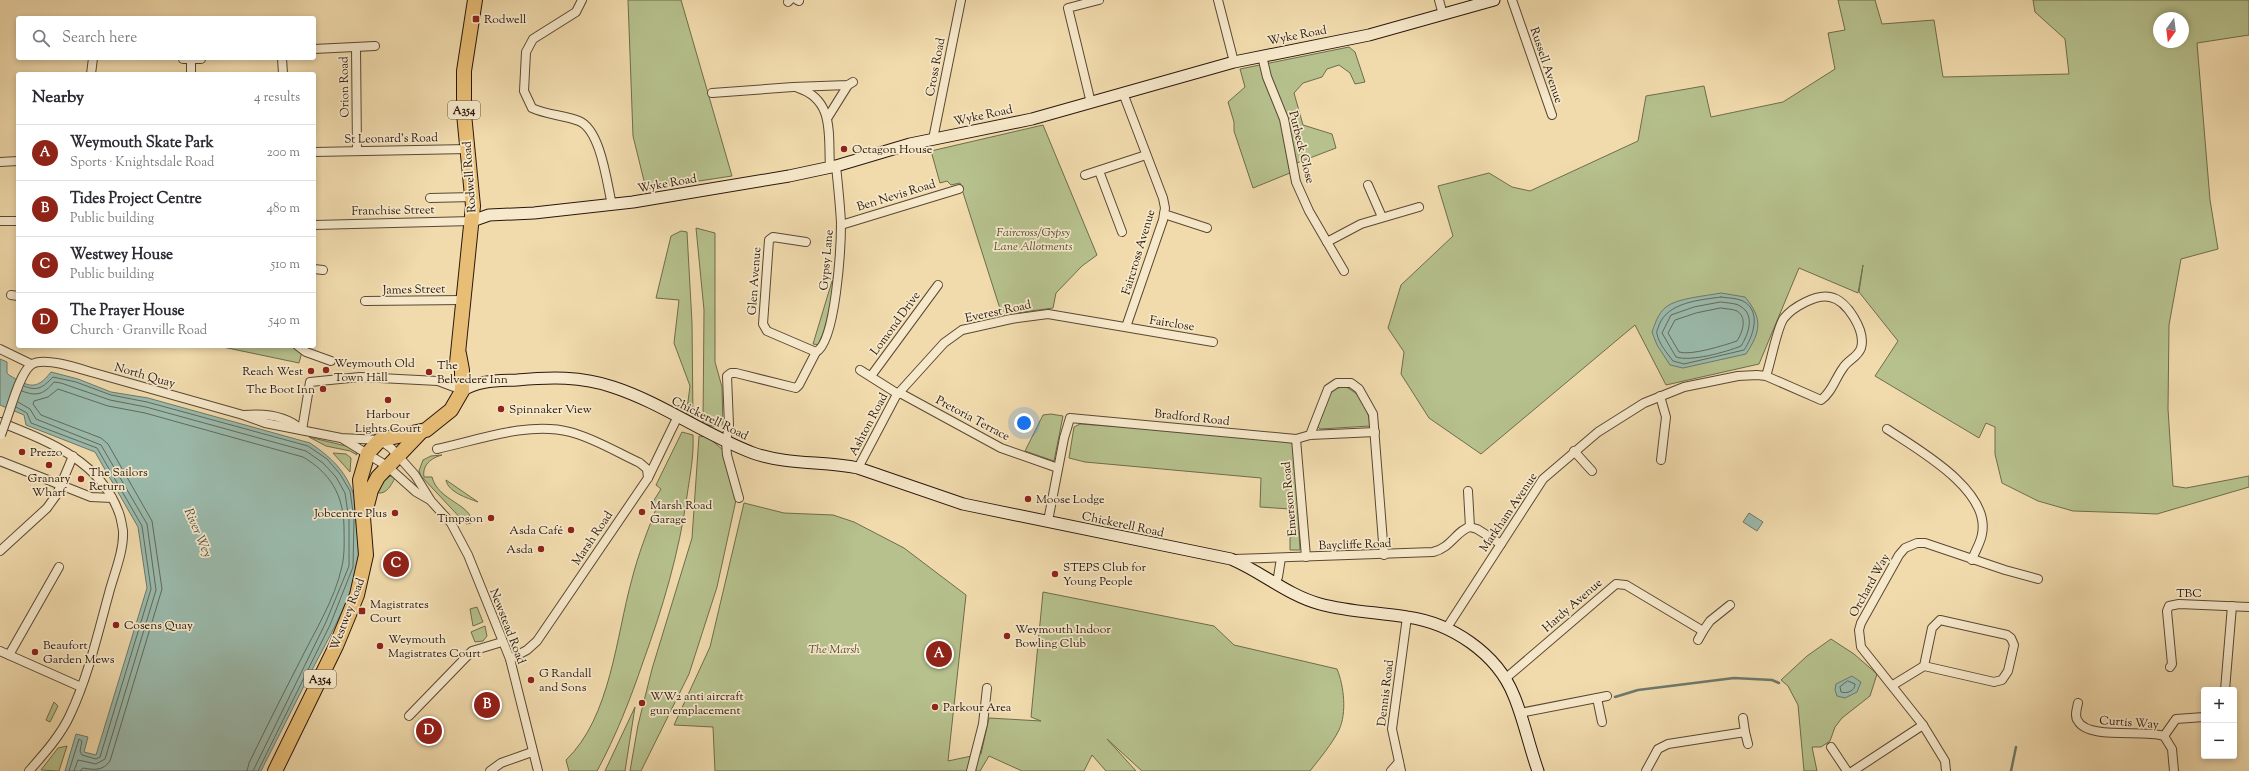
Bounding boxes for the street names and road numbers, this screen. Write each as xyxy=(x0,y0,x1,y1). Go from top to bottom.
street label: Wyke Road xyxy=(1266,21,1329,51)
street label: Russell Avenue xyxy=(1525,25,1568,106)
street label: Cross Road xyxy=(921,36,951,98)
street label: Orion Road xyxy=(335,56,355,118)
road number: A354 xyxy=(448,101,480,119)
street label: Wyke Road xyxy=(952,101,1015,131)
street label: Purbeck Close xyxy=(1283,109,1319,186)
street label: St Leonard's Road xyxy=(344,129,438,149)
street label: Rodwell Road xyxy=(458,140,481,213)
street label: Wyke Road xyxy=(636,170,698,198)
street label: Ben Nevis Road xyxy=(855,175,938,216)
street label: Franchise Street xyxy=(351,201,435,221)
street label: Faircross Avenue xyxy=(1117,207,1161,297)
street label: Gypsy Lane xyxy=(815,229,839,291)
street label: Glen Avenue xyxy=(744,246,766,316)
street label: James Street xyxy=(382,280,446,300)
street label: Lomond Drive xyxy=(866,287,925,359)
street label: Everest Road xyxy=(963,296,1033,328)
street label: Fairclose xyxy=(1148,312,1196,336)
street label: North Quay xyxy=(112,359,177,393)
street label: Ashton Road xyxy=(845,390,893,459)
street label: Chickerell Road xyxy=(668,392,751,445)
street label: Pretoria Terrace xyxy=(932,392,1013,446)
street label: Bradford Road xyxy=(1153,405,1231,431)
street label: Emerson Road xyxy=(1278,461,1302,537)
street label: Markham Avenue xyxy=(1475,469,1542,556)
street label: Chickerell Road xyxy=(1080,507,1166,543)
street label: Marsh Road xyxy=(568,508,618,569)
street label: Baycliffe Road xyxy=(1318,535,1392,555)
street label: Orchard Way xyxy=(1845,550,1895,621)
street label: Hardy Avenue xyxy=(1539,574,1607,637)
street label: Westwey Road xyxy=(326,575,370,653)
street label: TBC xyxy=(2176,585,2202,603)
street label: Newstead Road xyxy=(484,586,530,667)
street label: Dennis Road xyxy=(1373,659,1399,727)
road number: A354 xyxy=(304,670,336,688)
street label: Curtis Way xyxy=(2099,712,2159,734)

